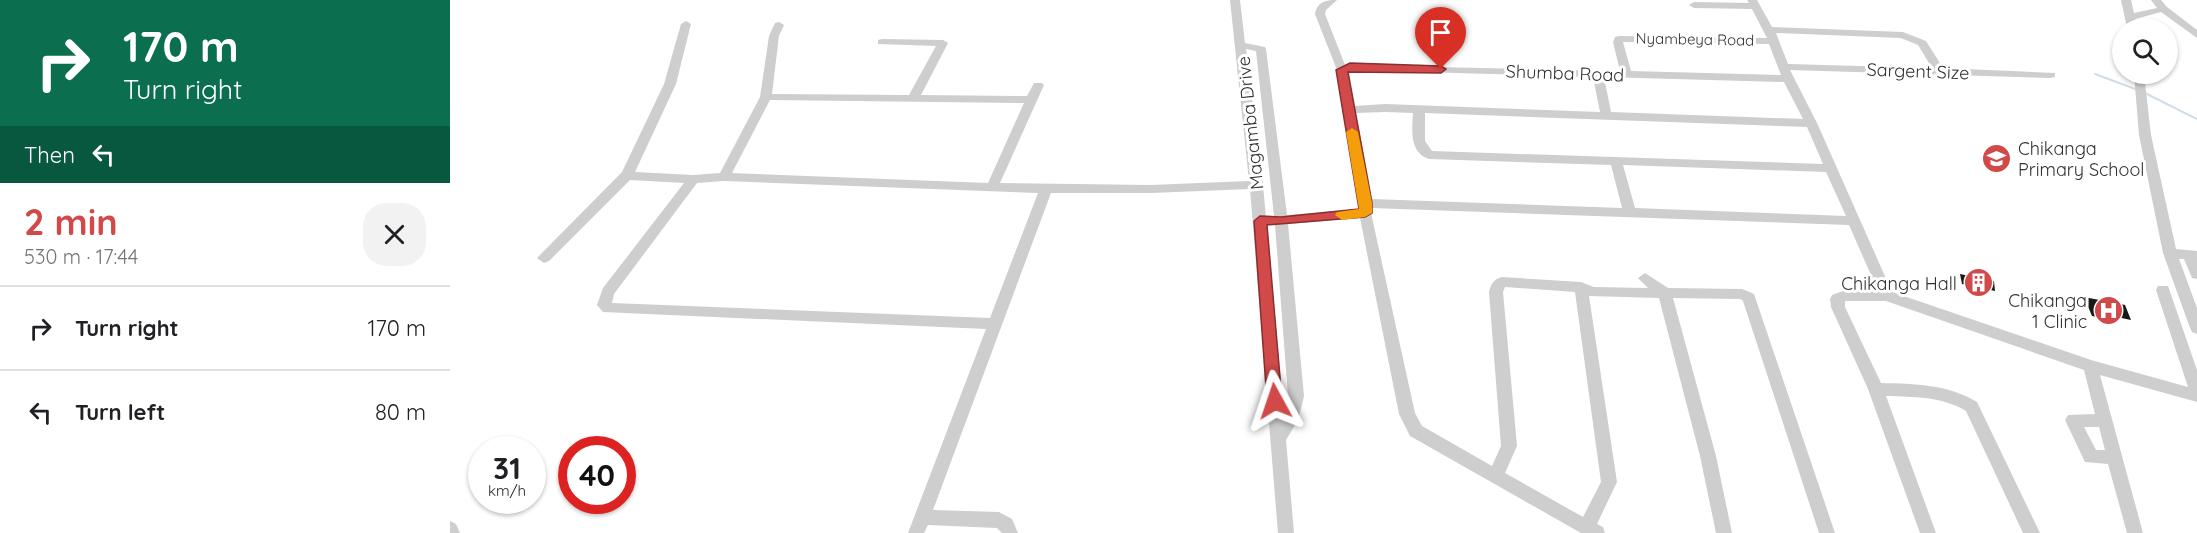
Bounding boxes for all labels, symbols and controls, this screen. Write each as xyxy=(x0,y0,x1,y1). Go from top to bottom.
pin xyxy=(1415,7,1466,69)
icon: arrive xyxy=(1424,16,1457,49)
map controls xyxy=(2112,18,2178,84)
button: search xyxy=(2112,18,2178,84)
text: 170 m xyxy=(123,20,239,73)
icon: right xyxy=(24,24,102,102)
street label: Nyambeya Road xyxy=(1636,28,1754,50)
street label: Magamba Drive xyxy=(1232,55,1268,191)
street label: Sargent Size xyxy=(1866,58,1970,84)
street label: Shumba Road xyxy=(1505,59,1625,87)
text: Turn right xyxy=(123,72,242,106)
place label: Chikanga Primary School xyxy=(2018,137,2144,181)
icon: left xyxy=(87,138,120,171)
text: Then xyxy=(24,141,75,169)
school or university icon: Chikanga Primary School xyxy=(1981,142,2013,174)
text: 2 min xyxy=(24,199,118,244)
button: close xyxy=(363,203,426,266)
text: 530 m · 17:44 xyxy=(24,244,138,269)
building icon: Chikanga Hall xyxy=(1962,267,1994,299)
place label: Chikanga Hall xyxy=(1841,272,1957,295)
place label: Chikanga 1 Clinic xyxy=(2008,289,2087,333)
hospital icon: Chikanga 1 Clinic xyxy=(2092,294,2124,326)
icon: right xyxy=(24,312,57,345)
text: Turn right xyxy=(75,314,179,342)
text: 170 m xyxy=(367,314,426,342)
position arrow xyxy=(1243,369,1307,433)
icon: left xyxy=(24,396,57,429)
text: Turn left xyxy=(75,398,165,426)
text: 80 m xyxy=(375,398,426,426)
speed limit sign: 40 xyxy=(558,436,636,514)
text: 31 xyxy=(493,449,521,487)
text: km/h xyxy=(488,481,526,500)

